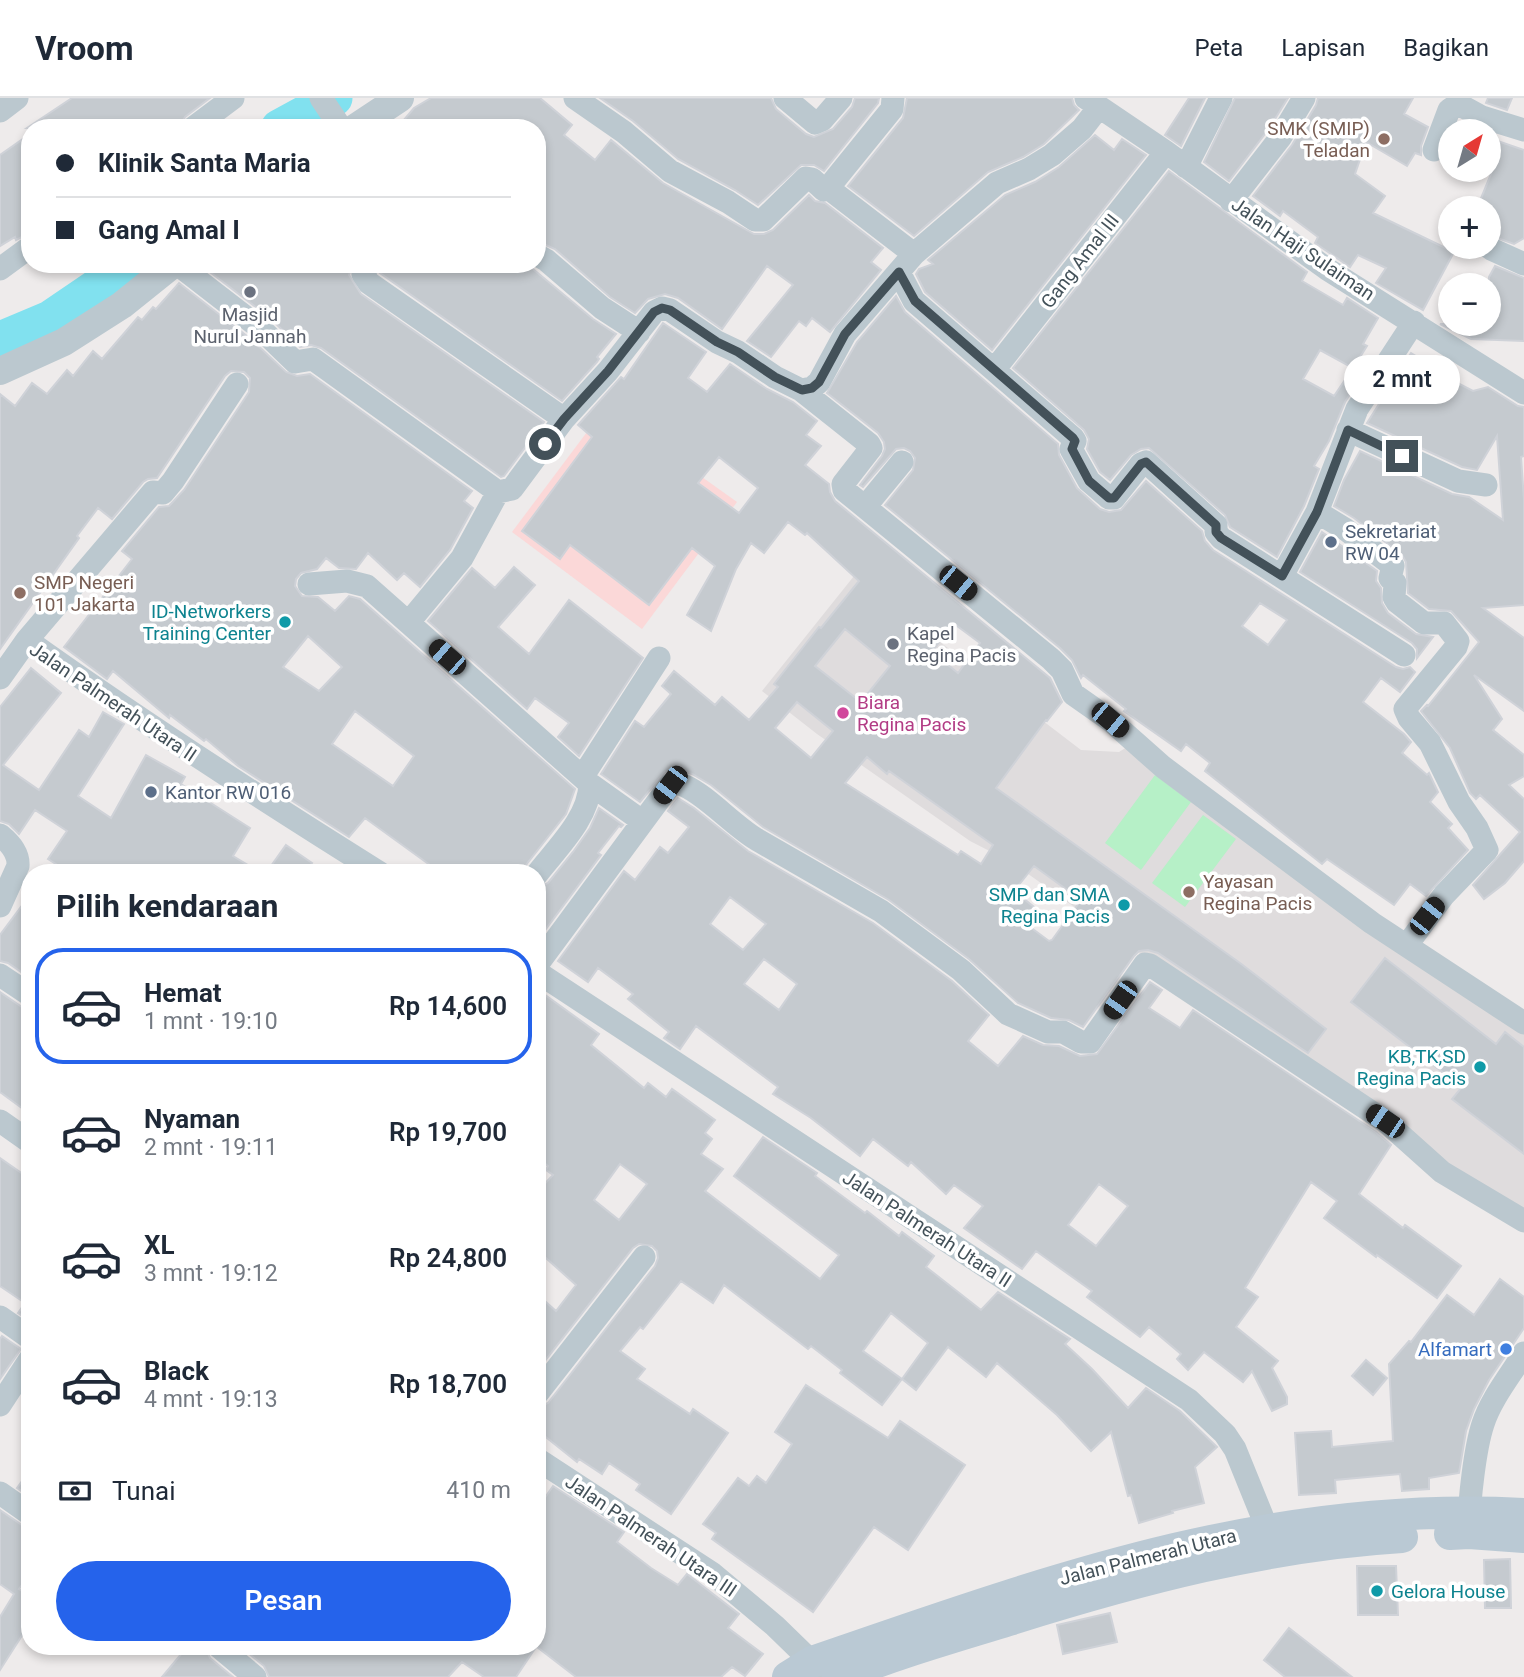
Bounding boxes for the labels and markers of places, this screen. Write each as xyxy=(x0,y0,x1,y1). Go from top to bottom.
place label: SMK (SMIP) Teladan xyxy=(1267,117,1370,162)
marker: SMK (SMIP) Teladan xyxy=(1376,131,1392,147)
marker: Masjid Nurul Jannah xyxy=(242,284,258,300)
place label: Masjid Nurul Jannah xyxy=(194,303,306,348)
place label: Sekretariat RW 04 xyxy=(1345,520,1436,565)
marker: Sekretariat RW 04 xyxy=(1323,534,1339,550)
place label: SMP Negeri 101 Jakarta xyxy=(34,571,135,616)
marker: SMP Negeri 101 Jakarta xyxy=(12,585,28,601)
place label: ID-Networkers Training Center xyxy=(143,600,272,645)
marker: ID-Networkers Training Center xyxy=(277,614,293,630)
place label: Kapel Regina Pacis xyxy=(907,622,1016,667)
marker: Kapel Regina Pacis xyxy=(885,636,901,652)
place label: Biara Regina Pacis xyxy=(857,691,966,736)
marker: Biara Regina Pacis xyxy=(835,705,851,721)
place label: Kantor RW 016 xyxy=(165,781,291,804)
marker: Kantor RW 016 xyxy=(143,784,159,800)
place label: Yayasan Regina Pacis xyxy=(1203,870,1312,915)
place label: SMP dan SMA Regina Pacis xyxy=(989,883,1111,928)
marker: Yayasan Regina Pacis xyxy=(1181,884,1197,900)
marker: SMP dan SMA Regina Pacis xyxy=(1116,897,1132,913)
place label: KB,TK,SD Regina Pacis xyxy=(1357,1045,1466,1090)
marker: KB,TK,SD Regina Pacis xyxy=(1472,1059,1488,1075)
place label: Alfamart xyxy=(1418,1338,1492,1361)
marker: Alfamart xyxy=(1498,1341,1514,1357)
place label: Gelora House xyxy=(1391,1580,1505,1603)
marker: Gelora House xyxy=(1369,1583,1385,1599)

